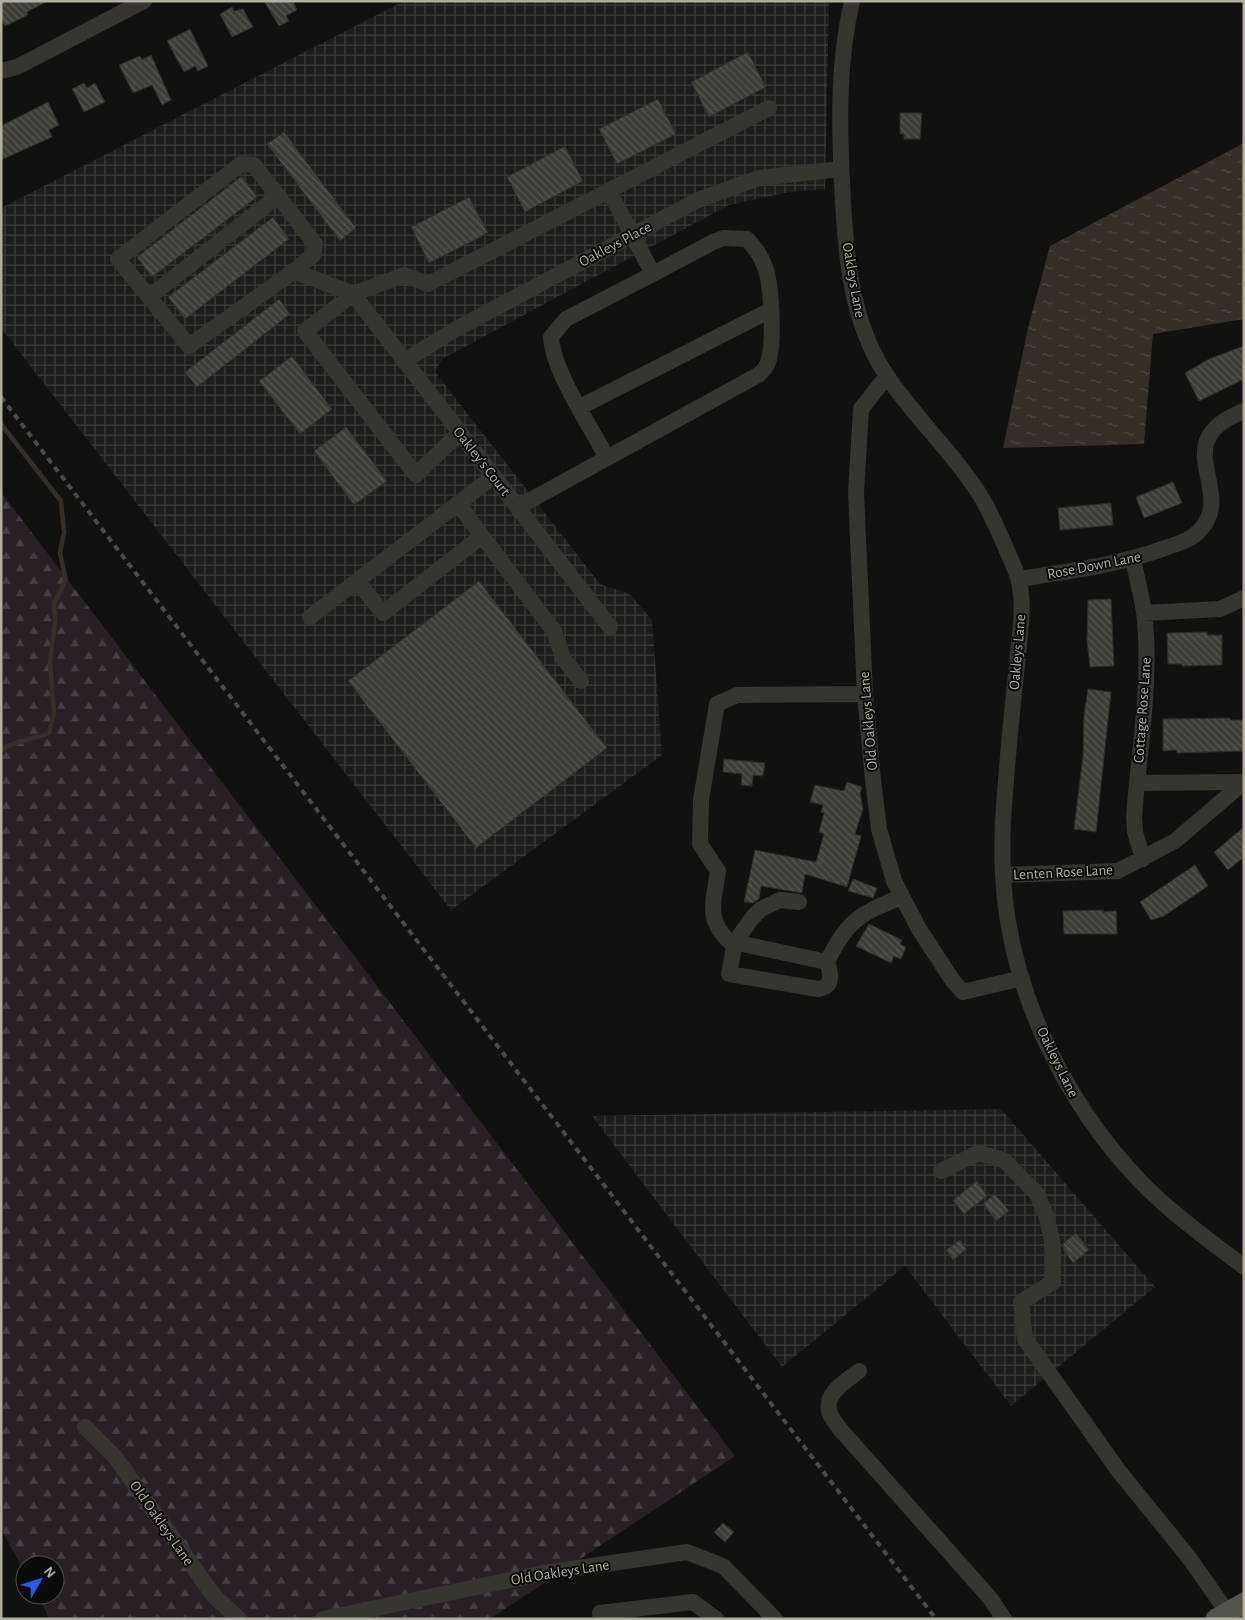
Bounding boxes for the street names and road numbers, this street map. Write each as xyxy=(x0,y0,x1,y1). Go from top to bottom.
street label: Oakleys Place xyxy=(577,219,654,270)
street label: Oakleys Lane xyxy=(840,241,868,319)
street label: Oakley's Court xyxy=(450,424,513,499)
street label: Rose Down Lane xyxy=(1046,549,1142,582)
street label: Oakleys Lane xyxy=(1007,613,1028,691)
street label: Cottage Rose Lane xyxy=(1131,657,1154,763)
street label: Old Oakleys Lane xyxy=(857,671,880,771)
street label: Lenten Rose Lane xyxy=(1013,862,1114,883)
street label: Oakleys Lane xyxy=(1034,1025,1081,1100)
street label: Old Oakleys Lane xyxy=(127,1478,196,1568)
street label: Old Oakleys Lane xyxy=(510,1557,610,1588)

